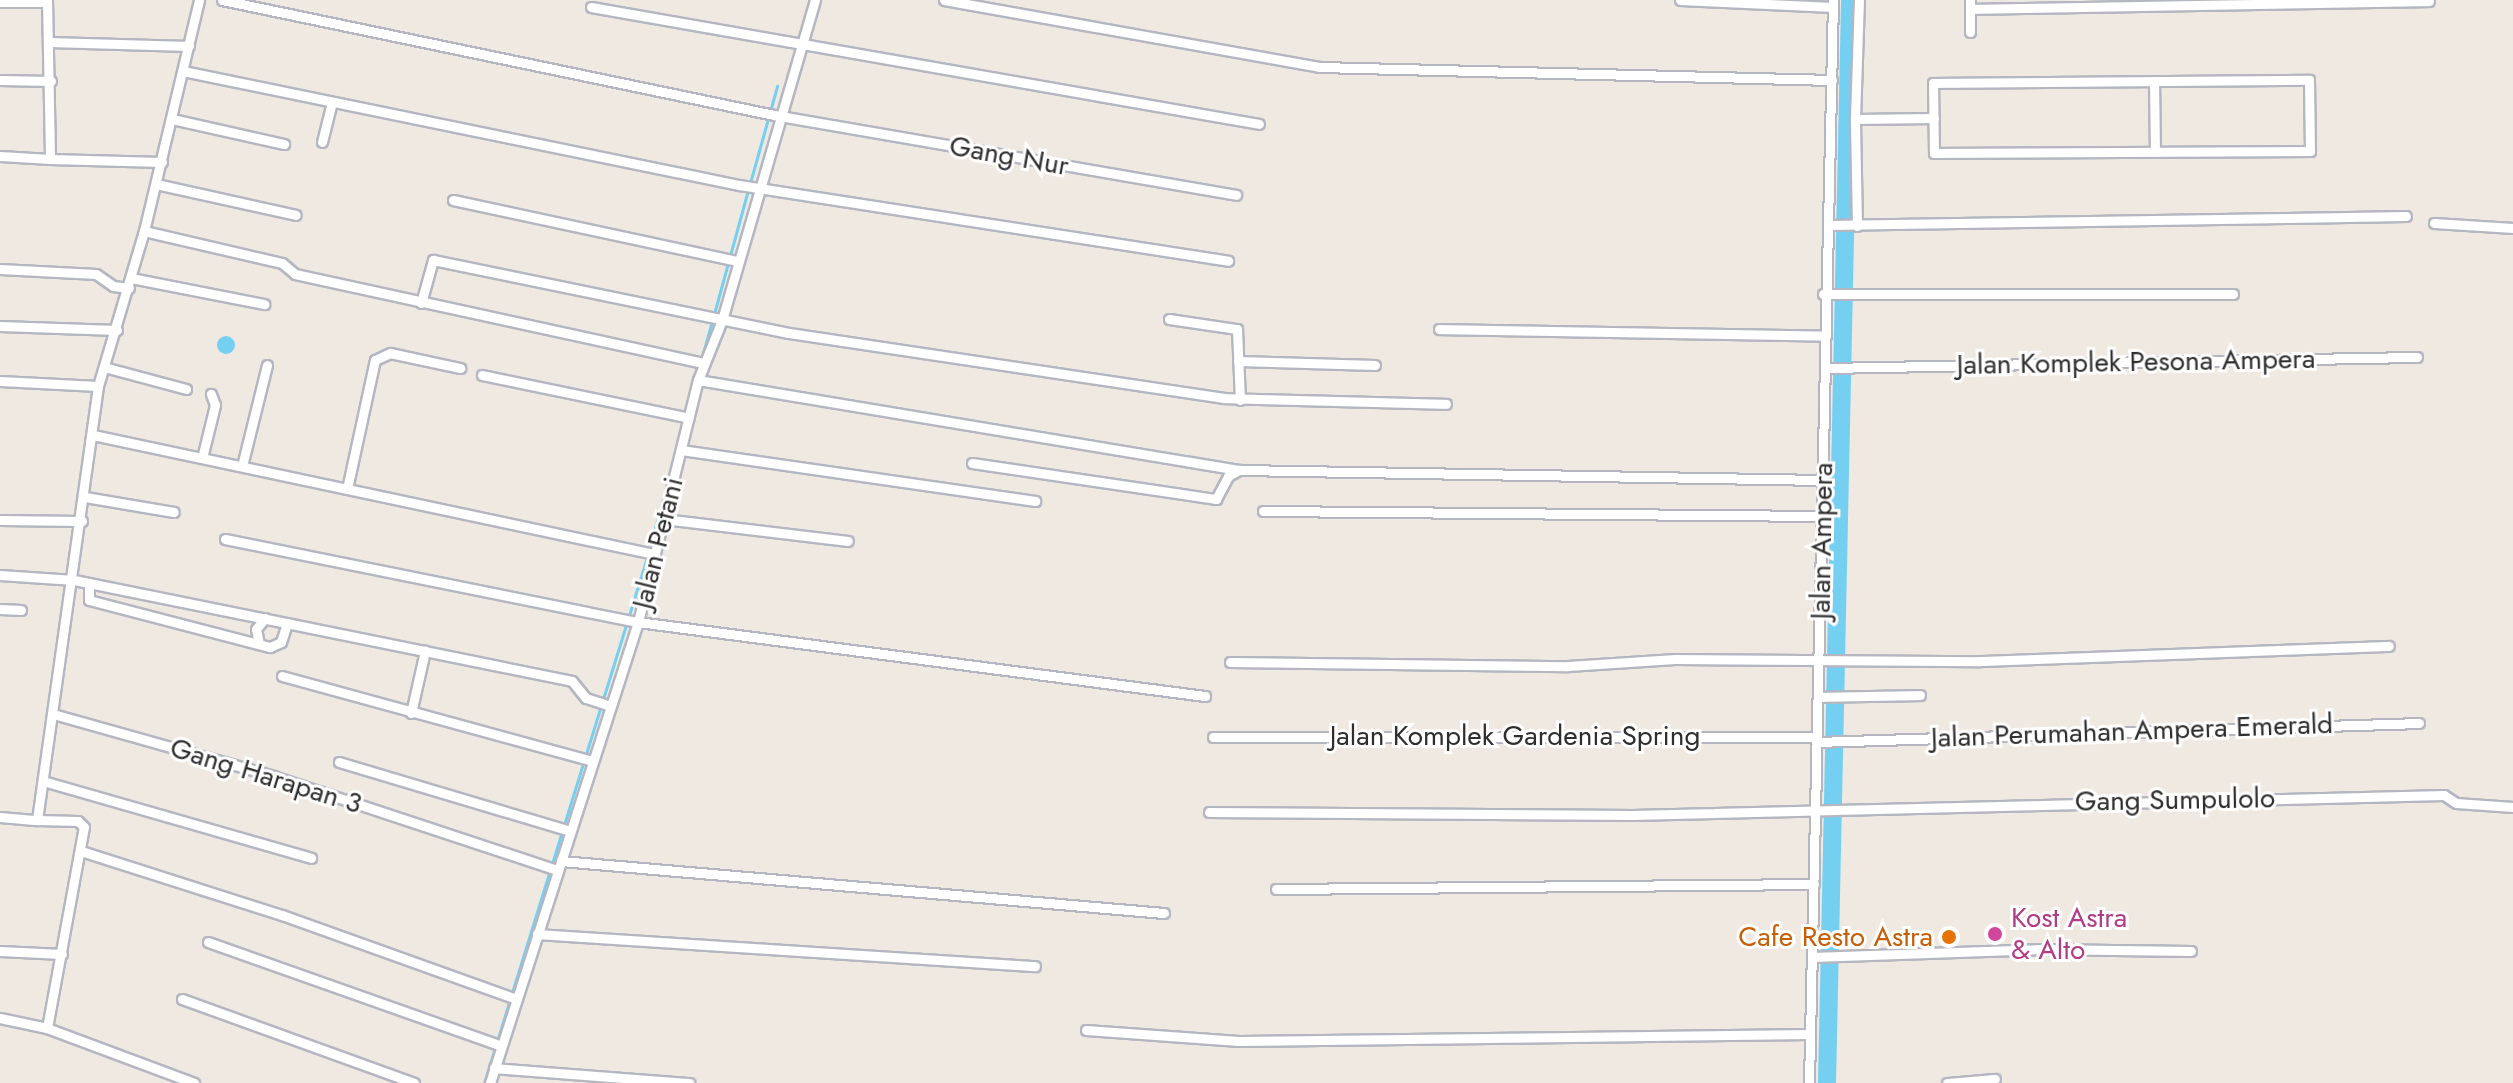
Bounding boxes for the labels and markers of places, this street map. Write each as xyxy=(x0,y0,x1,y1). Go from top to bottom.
place label: Kost Astra & Alto xyxy=(2011,901,2127,967)
place label: Cafe Resto Astra xyxy=(1738,920,1933,954)
marker: Kost Astra & Alto xyxy=(1986,925,2004,943)
marker: Cafe Resto Astra xyxy=(1940,928,1958,946)

